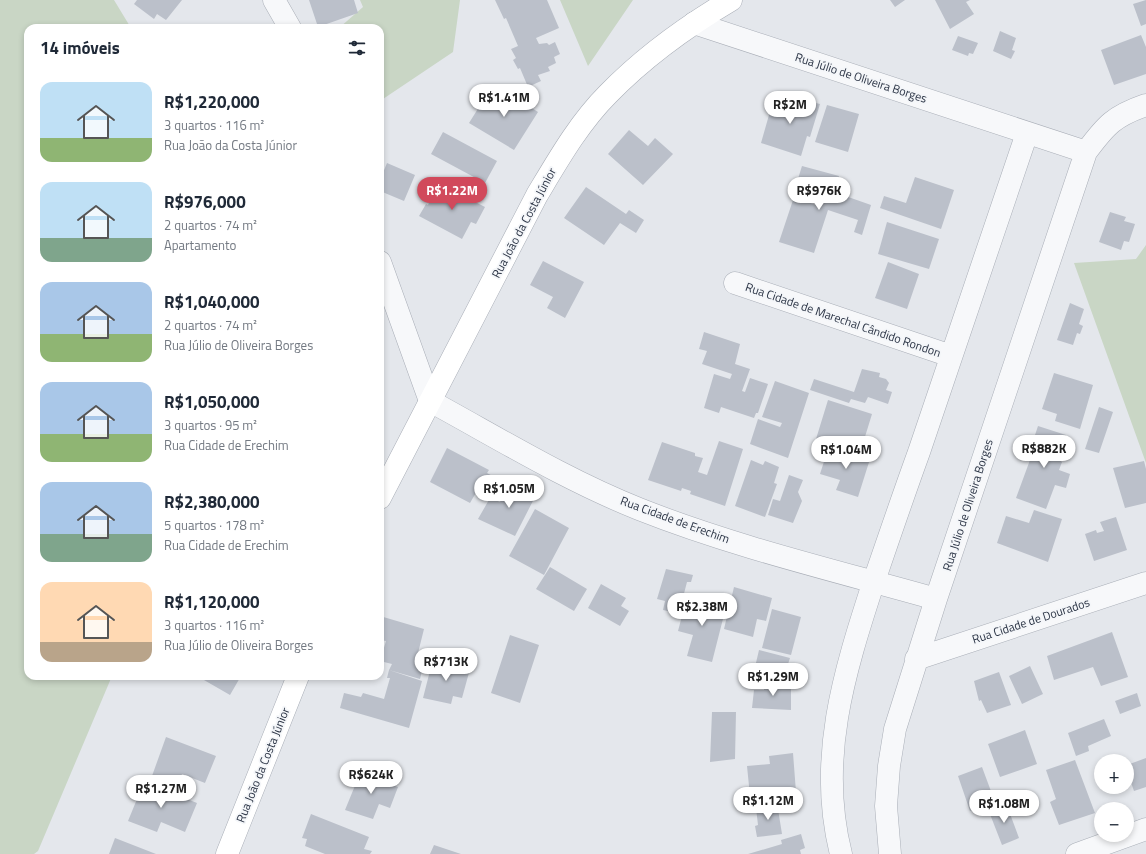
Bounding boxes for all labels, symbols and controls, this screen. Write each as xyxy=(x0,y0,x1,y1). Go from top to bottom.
text: 14 imóveis xyxy=(40,35,120,61)
icon: filters xyxy=(346,37,368,59)
street label: Rua Júlio de Oliveira Borges xyxy=(793,47,930,108)
pin: R$1.41M xyxy=(467,84,541,118)
text: R$1.41M xyxy=(478,87,530,107)
text: R$1,220,000 xyxy=(164,89,260,115)
pin: R$2M xyxy=(766,91,814,125)
text: R$2M xyxy=(773,94,807,114)
icon: home xyxy=(72,98,120,146)
text: 3 quartos · 116 m² xyxy=(164,115,264,135)
text: Rua João da Costa Júnior xyxy=(164,135,297,155)
street label: Rua João da Costa Júnior xyxy=(486,164,561,281)
pin: R$1.22M xyxy=(415,177,489,211)
pin: R$976K xyxy=(786,177,852,211)
text: R$1.22M xyxy=(426,180,478,200)
text: R$976K xyxy=(797,180,841,200)
text: R$976,000 xyxy=(164,189,246,215)
icon: home xyxy=(72,198,120,246)
text: 2 quartos · 74 m² xyxy=(164,215,257,235)
text: Apartamento xyxy=(164,235,237,255)
street label: Rua Cidade de Marechal Cândido Rondon xyxy=(743,277,944,362)
text: R$1,040,000 xyxy=(164,289,260,315)
icon: home xyxy=(72,298,120,346)
text: 2 quartos · 74 m² xyxy=(164,315,257,335)
text: Rua Júlio de Oliveira Borges xyxy=(164,335,313,355)
text: R$1,050,000 xyxy=(164,389,260,415)
icon: home xyxy=(72,398,120,446)
text: 3 quartos · 95 m² xyxy=(164,415,257,435)
text: Rua Cidade de Erechim xyxy=(164,435,289,455)
pin: R$882K xyxy=(1011,435,1077,469)
pin: R$1.04M xyxy=(809,436,883,470)
street label: Rua Júlio de Oliveira Borges xyxy=(937,436,998,573)
text: R$882K xyxy=(1022,438,1066,458)
text: R$1.04M xyxy=(820,439,872,459)
pin: R$1.05M xyxy=(472,475,546,509)
text: R$1.05M xyxy=(483,478,535,498)
text: R$2,380,000 xyxy=(164,489,260,515)
street label: Rua Cidade de Erechim xyxy=(618,491,732,548)
icon: home xyxy=(72,498,120,546)
text: 5 quartos · 178 m² xyxy=(164,515,264,535)
text: Rua Cidade de Erechim xyxy=(164,535,289,555)
text: R$1,120,000 xyxy=(164,589,260,615)
street label: Rua Cidade de Dourados xyxy=(969,592,1093,649)
pin: R$2.38M xyxy=(665,593,739,627)
text: R$2.38M xyxy=(676,596,728,616)
icon: home xyxy=(72,598,120,646)
text: 3 quartos · 116 m² xyxy=(164,615,264,635)
text: Rua Júlio de Oliveira Borges xyxy=(164,635,313,655)
pin: R$713K xyxy=(413,648,479,682)
text: R$713K xyxy=(424,651,468,671)
pin: R$1.29M xyxy=(736,663,810,697)
text: R$1.29M xyxy=(747,666,799,686)
street label: Rua João da Costa Júnior xyxy=(231,704,294,825)
map controls xyxy=(1094,754,1134,842)
button: + xyxy=(1094,754,1134,794)
pin: R$624K xyxy=(338,761,404,795)
text: R$624K xyxy=(349,764,393,784)
pin: R$1.27M xyxy=(124,775,198,809)
text: R$1.27M xyxy=(135,778,187,798)
pin: R$1.12M xyxy=(731,787,805,821)
text: R$1.12M xyxy=(742,790,794,810)
pin: R$1.08M xyxy=(967,790,1041,824)
text: R$1.08M xyxy=(978,793,1030,813)
button: − xyxy=(1094,802,1134,842)

